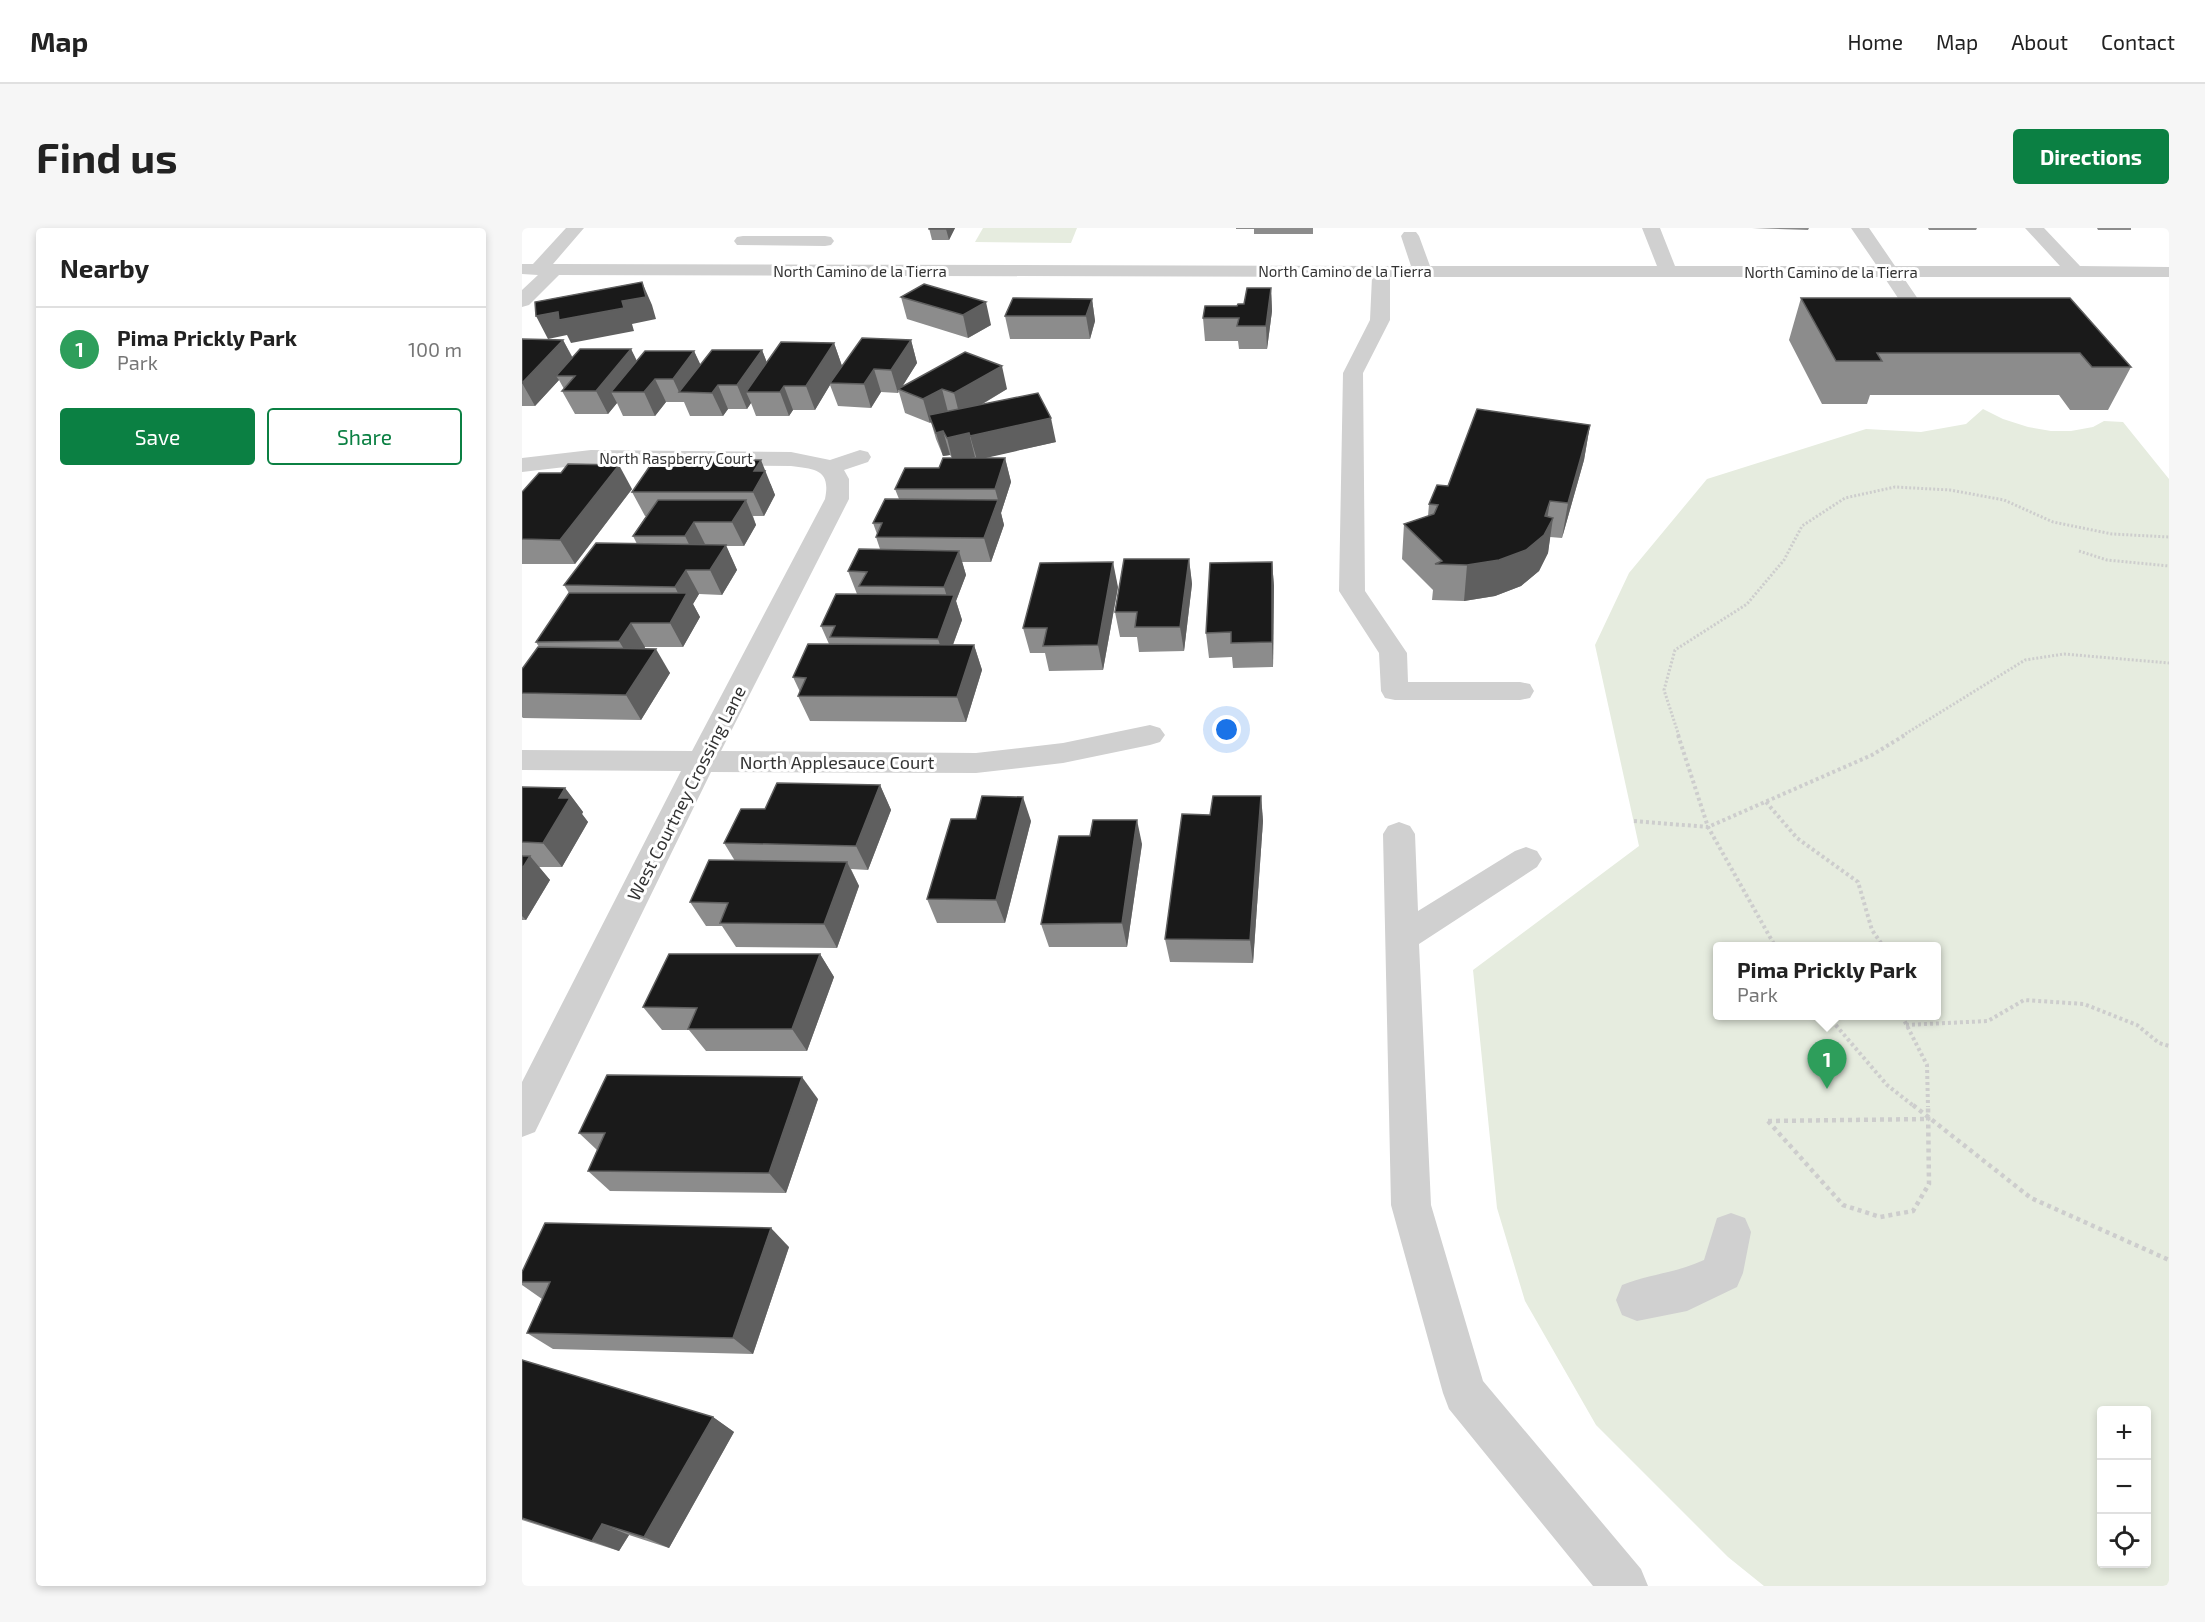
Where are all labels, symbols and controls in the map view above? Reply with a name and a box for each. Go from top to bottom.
text: Map [30,24,88,58]
text: Home [1847,29,1903,54]
text: Map [1936,29,1978,54]
text: About [2011,29,2068,54]
text: Contact [2101,29,2175,54]
button: Directions [2013,129,2169,184]
text: Find us [36,131,178,181]
text: Nearby [60,252,149,283]
street label: North Camino de la Tierra [773,262,947,280]
street label: North Camino de la Tierra [1258,262,1432,280]
street label: North Camino de la Tierra [1744,263,1918,281]
text: Pima Prickly Park [117,324,297,350]
text: 1 [75,337,84,361]
text: 100 m [408,337,462,361]
text: Park [117,350,158,374]
button: Save [60,408,255,465]
button: Share [267,408,462,465]
street label: North Raspberry Court [599,449,753,467]
street label: West Courtney Crossing Lane [622,682,750,904]
your location [1212,715,1241,744]
street label: North Applesauce Court [740,751,934,773]
popup [1713,942,1941,1020]
text: Pima Prickly Park [1737,956,1917,982]
text: Park [1737,982,1778,1006]
pin: 1 [1808,1040,1846,1089]
map controls [2097,1406,2151,1568]
button: + [2097,1406,2151,1460]
button: − [2097,1460,2151,1514]
button: locate [2097,1514,2151,1568]

